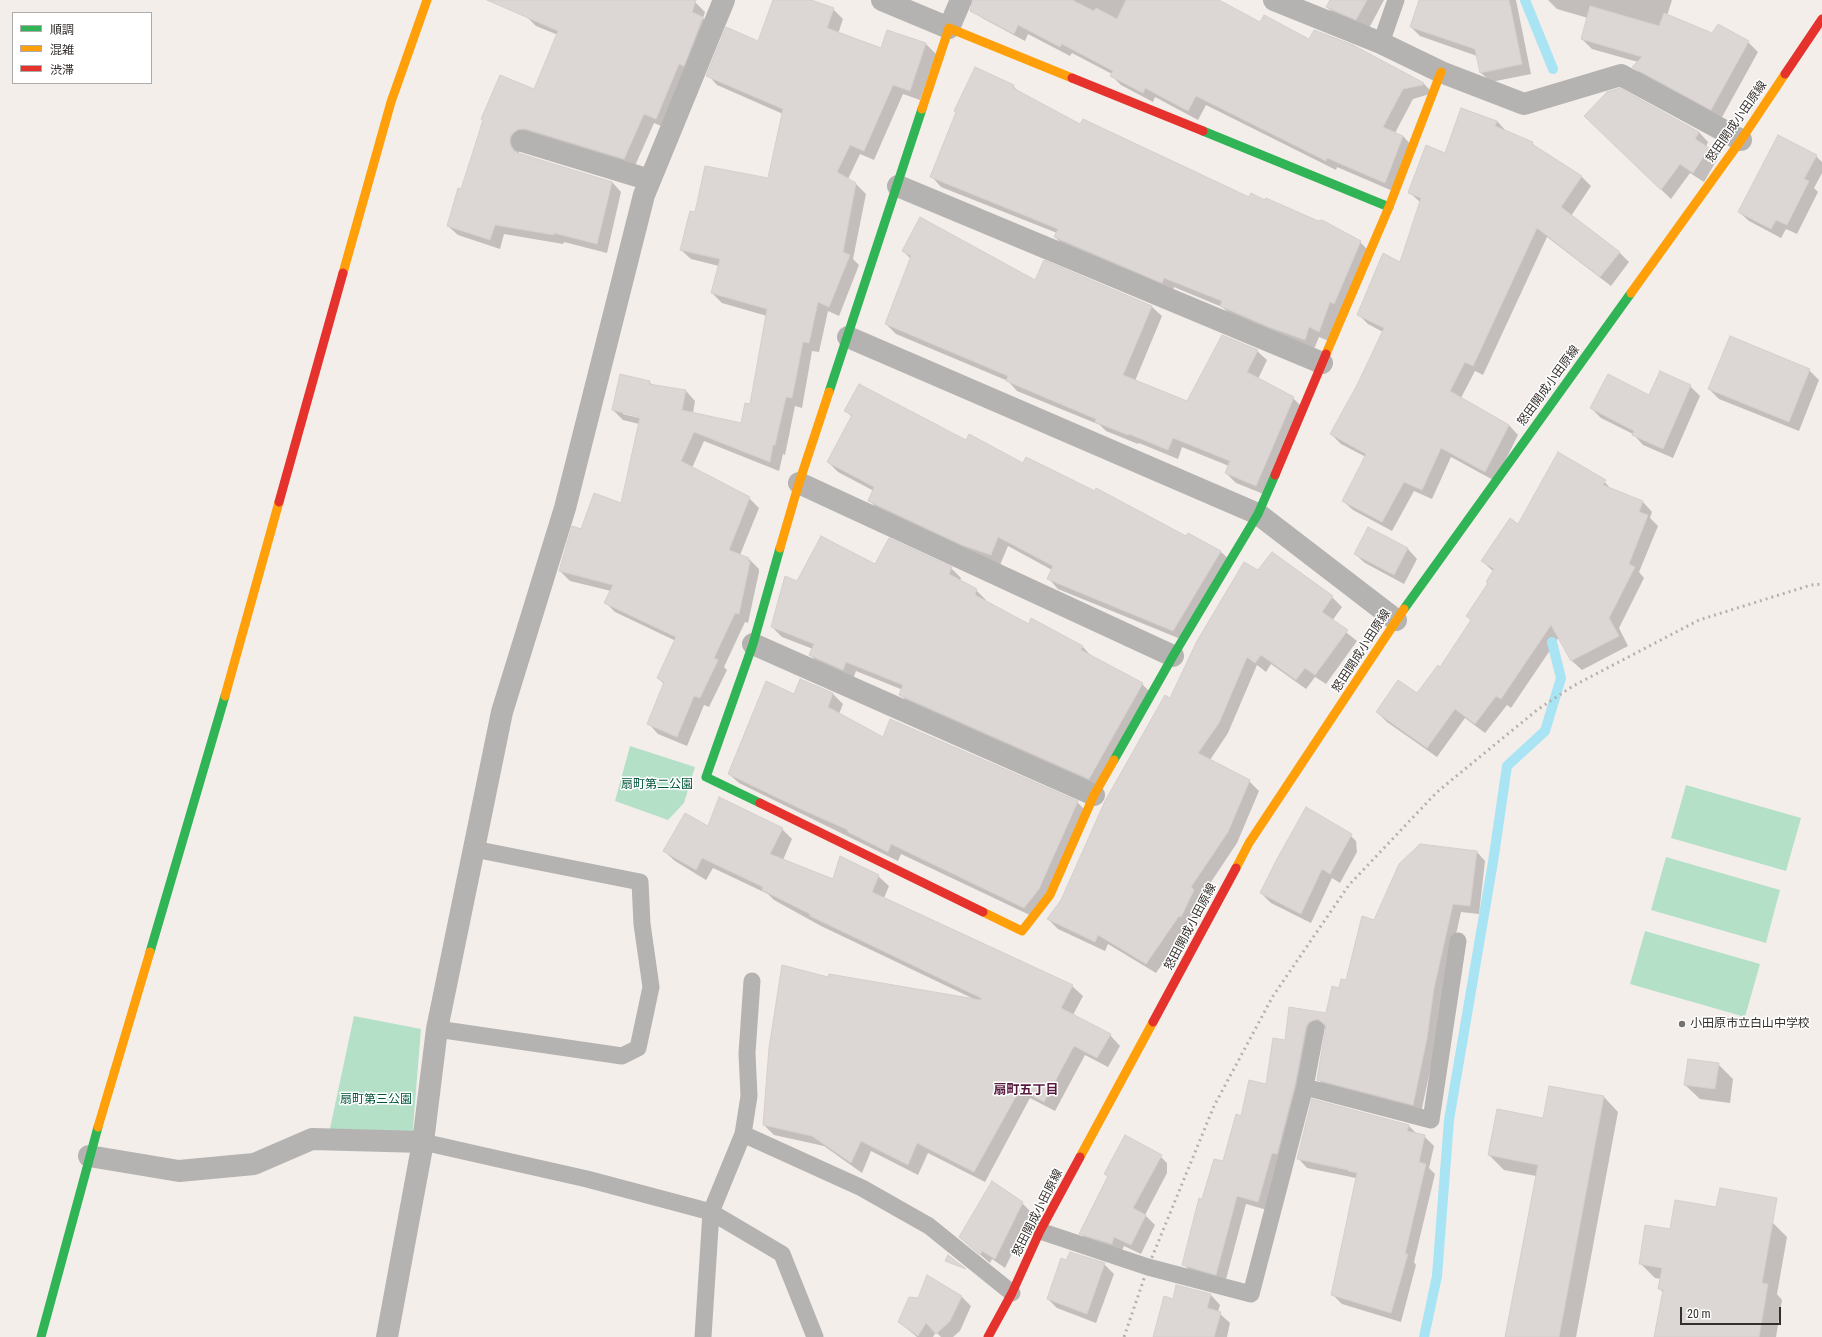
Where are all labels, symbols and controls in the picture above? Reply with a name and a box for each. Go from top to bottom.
legend [12,12,152,84]
text: 順調 [50,23,74,37]
text: 混雑 [50,43,74,57]
text: 渋滞 [50,63,74,77]
street label: 怒田開成小田原線 [1704,79,1770,165]
street label: 怒田開成小田原線 [1515,343,1583,429]
street label: 怒田開成小田原線 [1330,607,1394,695]
park label: 扇町第二公園 [621,778,693,792]
street label: 怒田開成小田原線 [1162,881,1220,973]
place label: 小田原市立白山中学校 [1690,1017,1810,1031]
marker: 小田原市立白山中学校 [1677,1019,1687,1029]
district label: 扇町五丁目 [994,1083,1058,1099]
park label: 扇町第三公園 [340,1093,412,1107]
street label: 怒田開成小田原線 [1010,1167,1066,1259]
scale bar [1682,1299,1783,1325]
text: 20 m [1687,1307,1711,1321]

